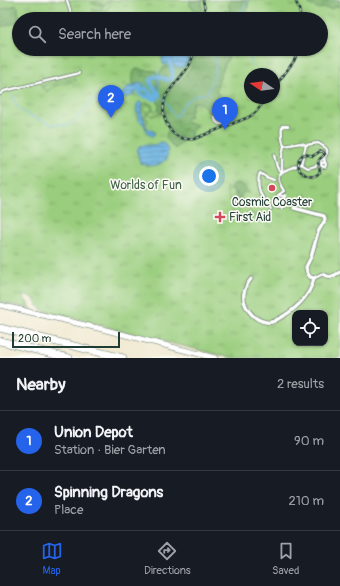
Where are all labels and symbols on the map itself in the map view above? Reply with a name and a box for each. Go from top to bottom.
north arrow [244,68,280,104]
pin: 2 [98,85,124,118]
pin: 1 [212,97,238,130]
your location [199,166,219,186]
park label: Worlds of Fun [110,178,182,193]
marker: Cosmic Coaster [267,183,277,193]
place label: Cosmic Coaster [232,195,313,210]
place label: First Aid [229,210,271,225]
marker: First Aid [214,211,226,223]
scale bar [12,330,120,349]

